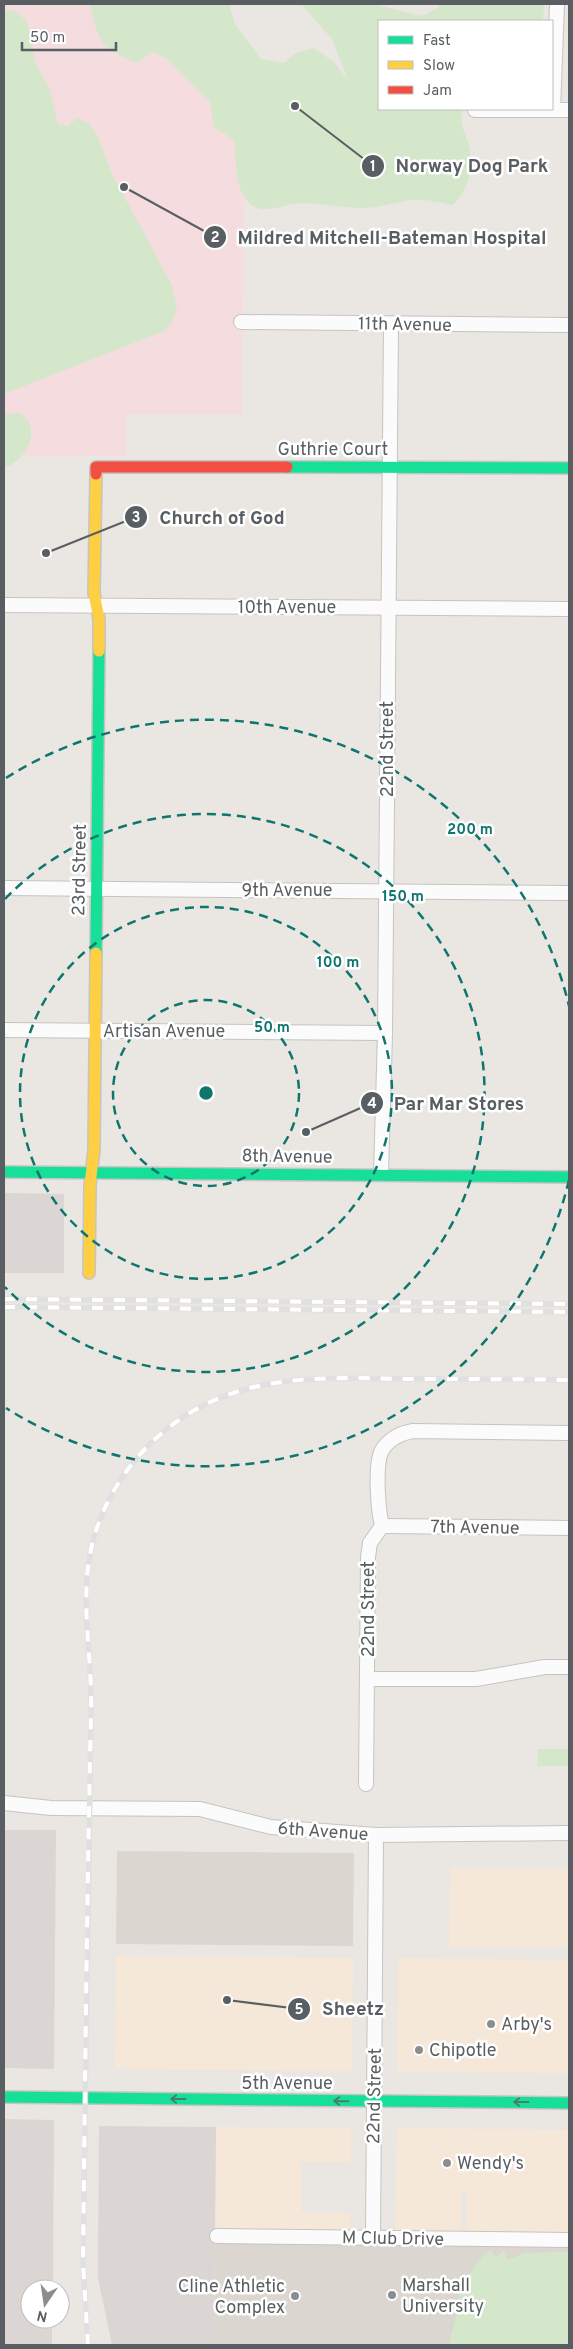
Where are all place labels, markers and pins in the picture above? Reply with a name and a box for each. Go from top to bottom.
callout: Norway Dog Park [360,149,558,183]
callout: Mildred Mitchell-Bateman Hospital [202,220,556,254]
callout: Church of God [124,500,294,534]
centre of rings [197,1084,215,1102]
callout: Par Mar Stores [359,1086,535,1120]
callout: Sheetz [287,1992,394,2026]
place label: Arby's [501,2014,552,2037]
marker: Arby's [485,2018,497,2030]
place label: Chipotle [429,2040,497,2063]
marker: Chipotle [413,2044,425,2056]
place label: Wendy's [457,2153,524,2176]
marker: Wendy's [441,2157,453,2169]
place label: Marshall University [402,2275,484,2319]
place label: Cline Athletic Complex [178,2276,285,2320]
marker: Marshall University [386,2289,398,2301]
marker: Cline Athletic Complex [289,2290,301,2302]

